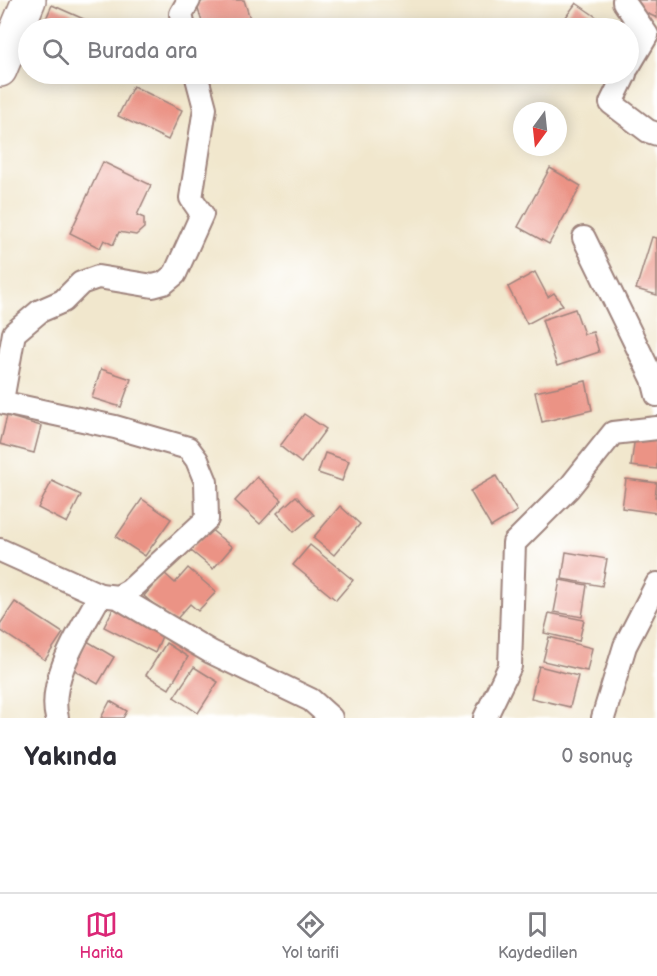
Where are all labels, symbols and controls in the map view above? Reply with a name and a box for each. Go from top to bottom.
search box [18,18,639,84]
icon: search [39,35,72,68]
text: Burada ara [87,38,198,65]
north arrow [513,102,567,156]
text: Yakında [24,742,117,773]
text: 0 sonuç [562,745,633,769]
tab: Harita [79,908,123,963]
tab: Yol tarifi [282,908,339,963]
tab: Kaydedilen [498,908,578,963]

